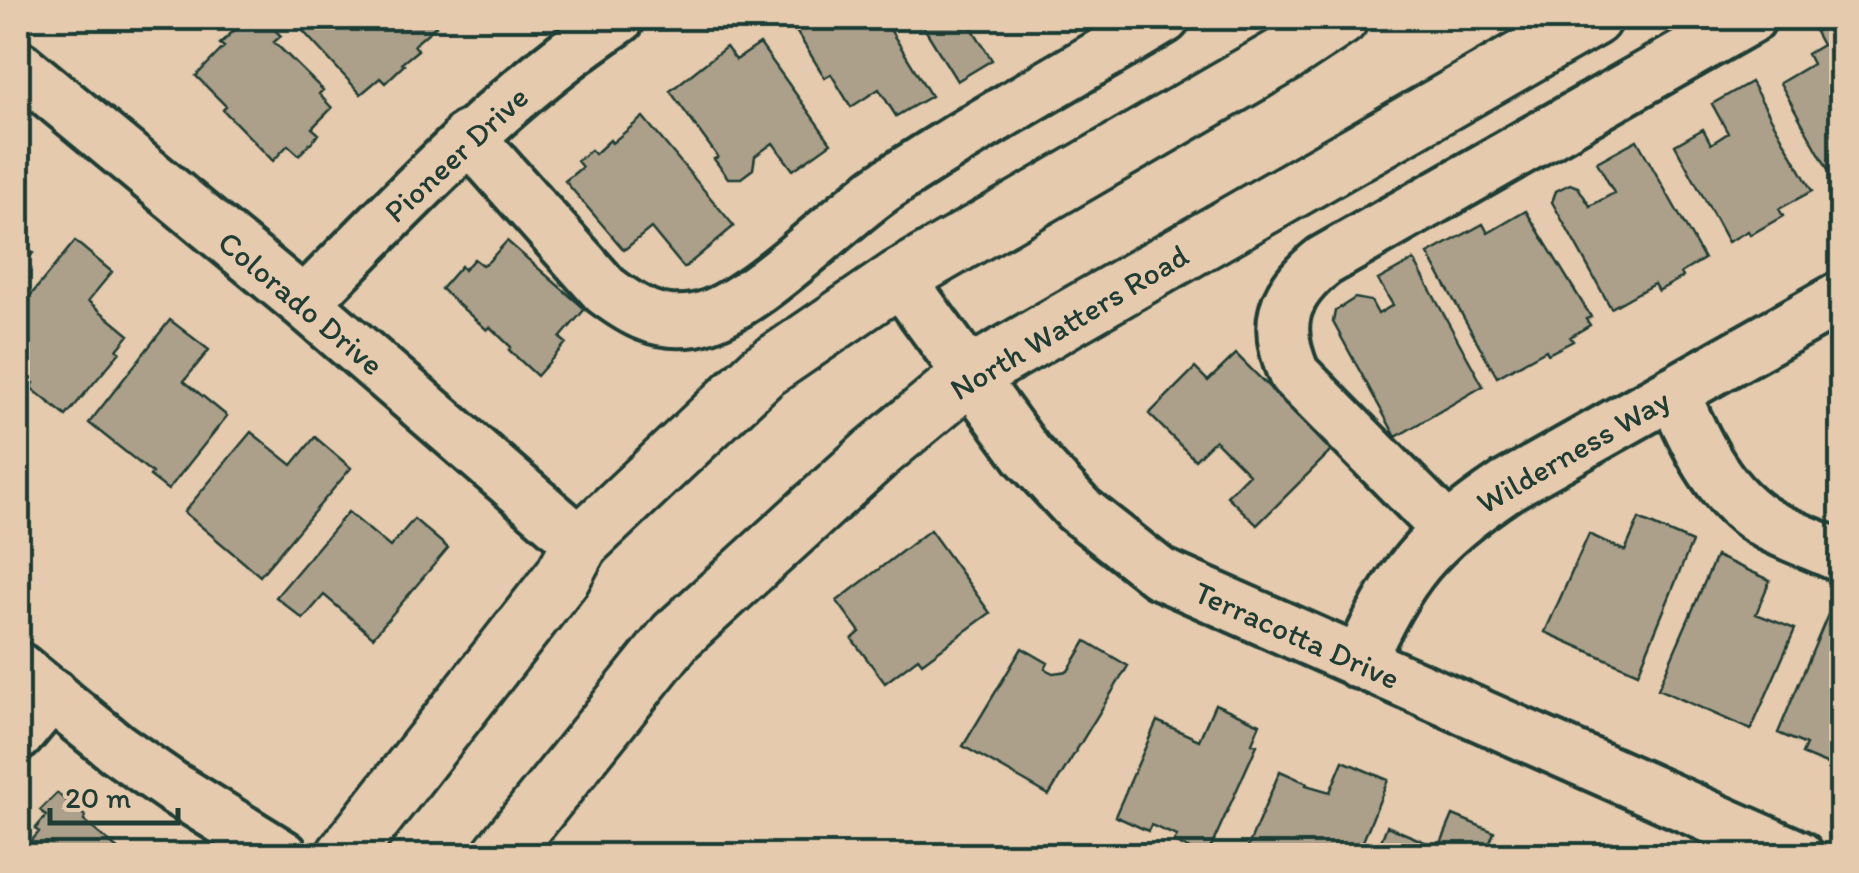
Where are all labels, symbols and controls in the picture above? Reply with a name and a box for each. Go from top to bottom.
street label: Pioneer Drive [376,78,536,230]
street label: Colorado Drive [211,223,391,383]
street label: North Watters Road [943,236,1195,408]
street label: Wilderness Way [1470,380,1676,522]
street label: Terracotta Drive [1188,573,1406,697]
scale bar [50,763,178,825]
text: 20 m [65,779,131,816]

